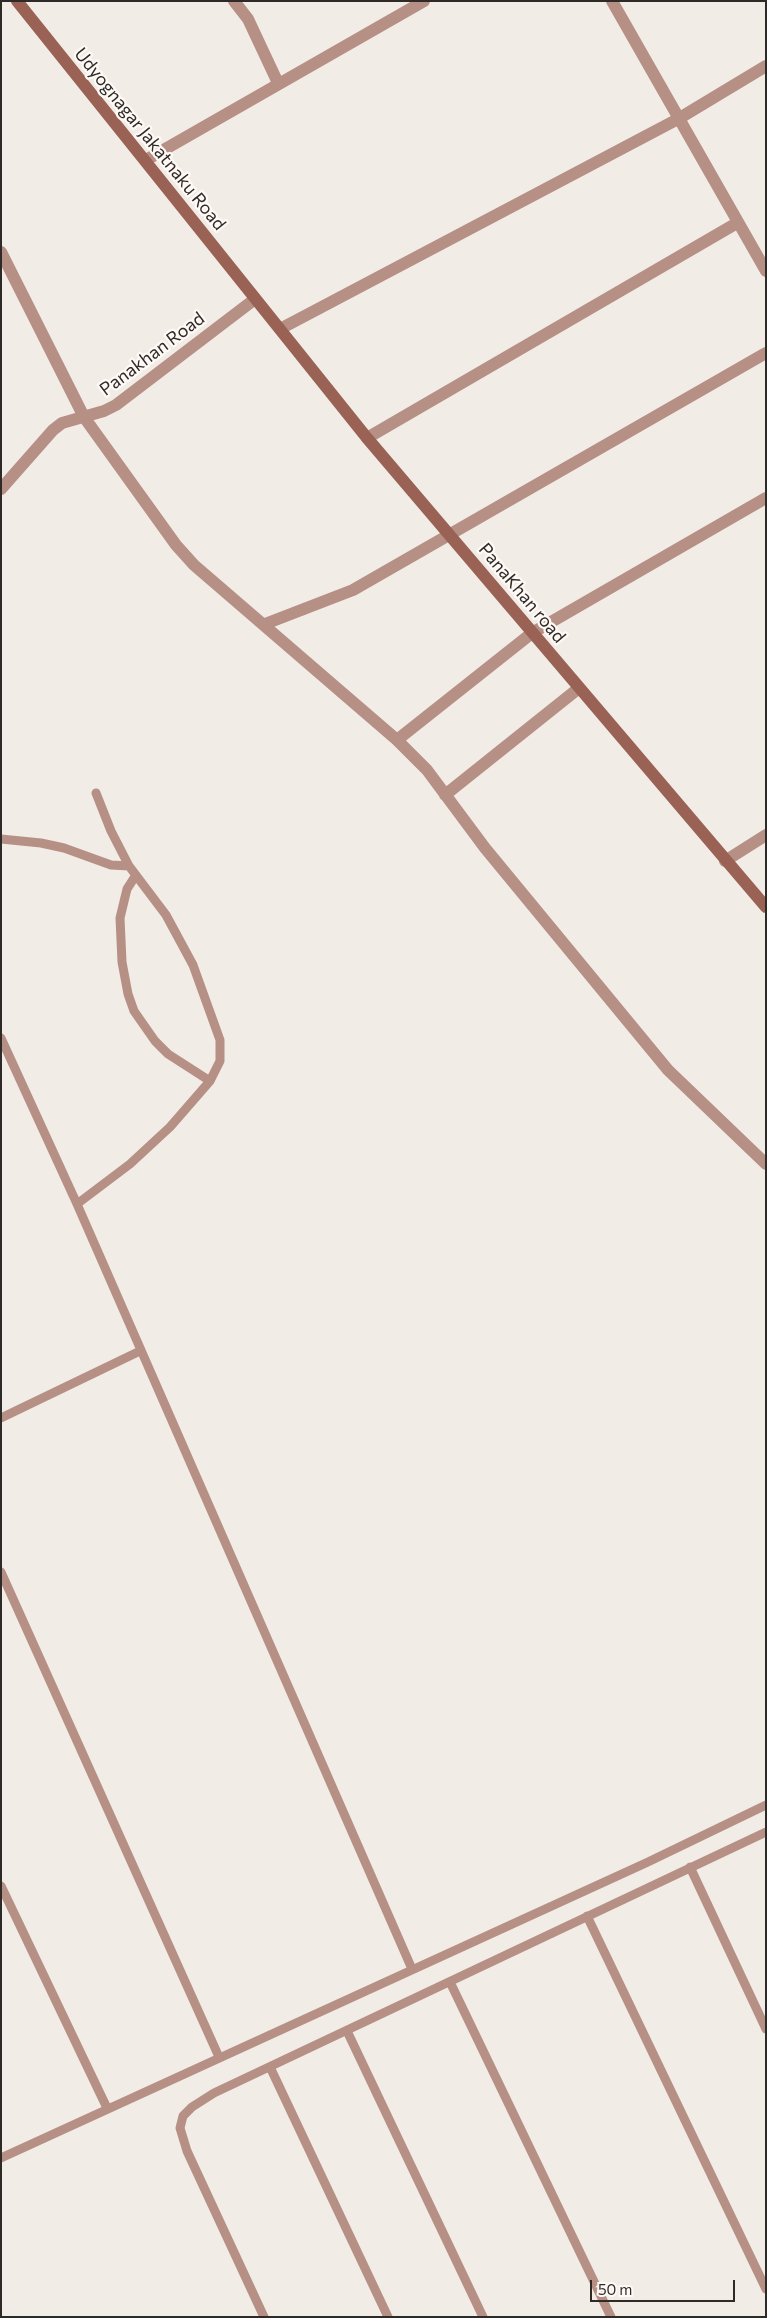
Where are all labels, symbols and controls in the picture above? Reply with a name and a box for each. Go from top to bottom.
street label: Udyognagar Jakatnaku Road [70,43,230,235]
street label: Panakhan Road [95,308,209,400]
street label: PanaKhan road [474,539,570,647]
scale bar [592,2270,737,2302]
text: 50 m [598,2280,632,2298]

